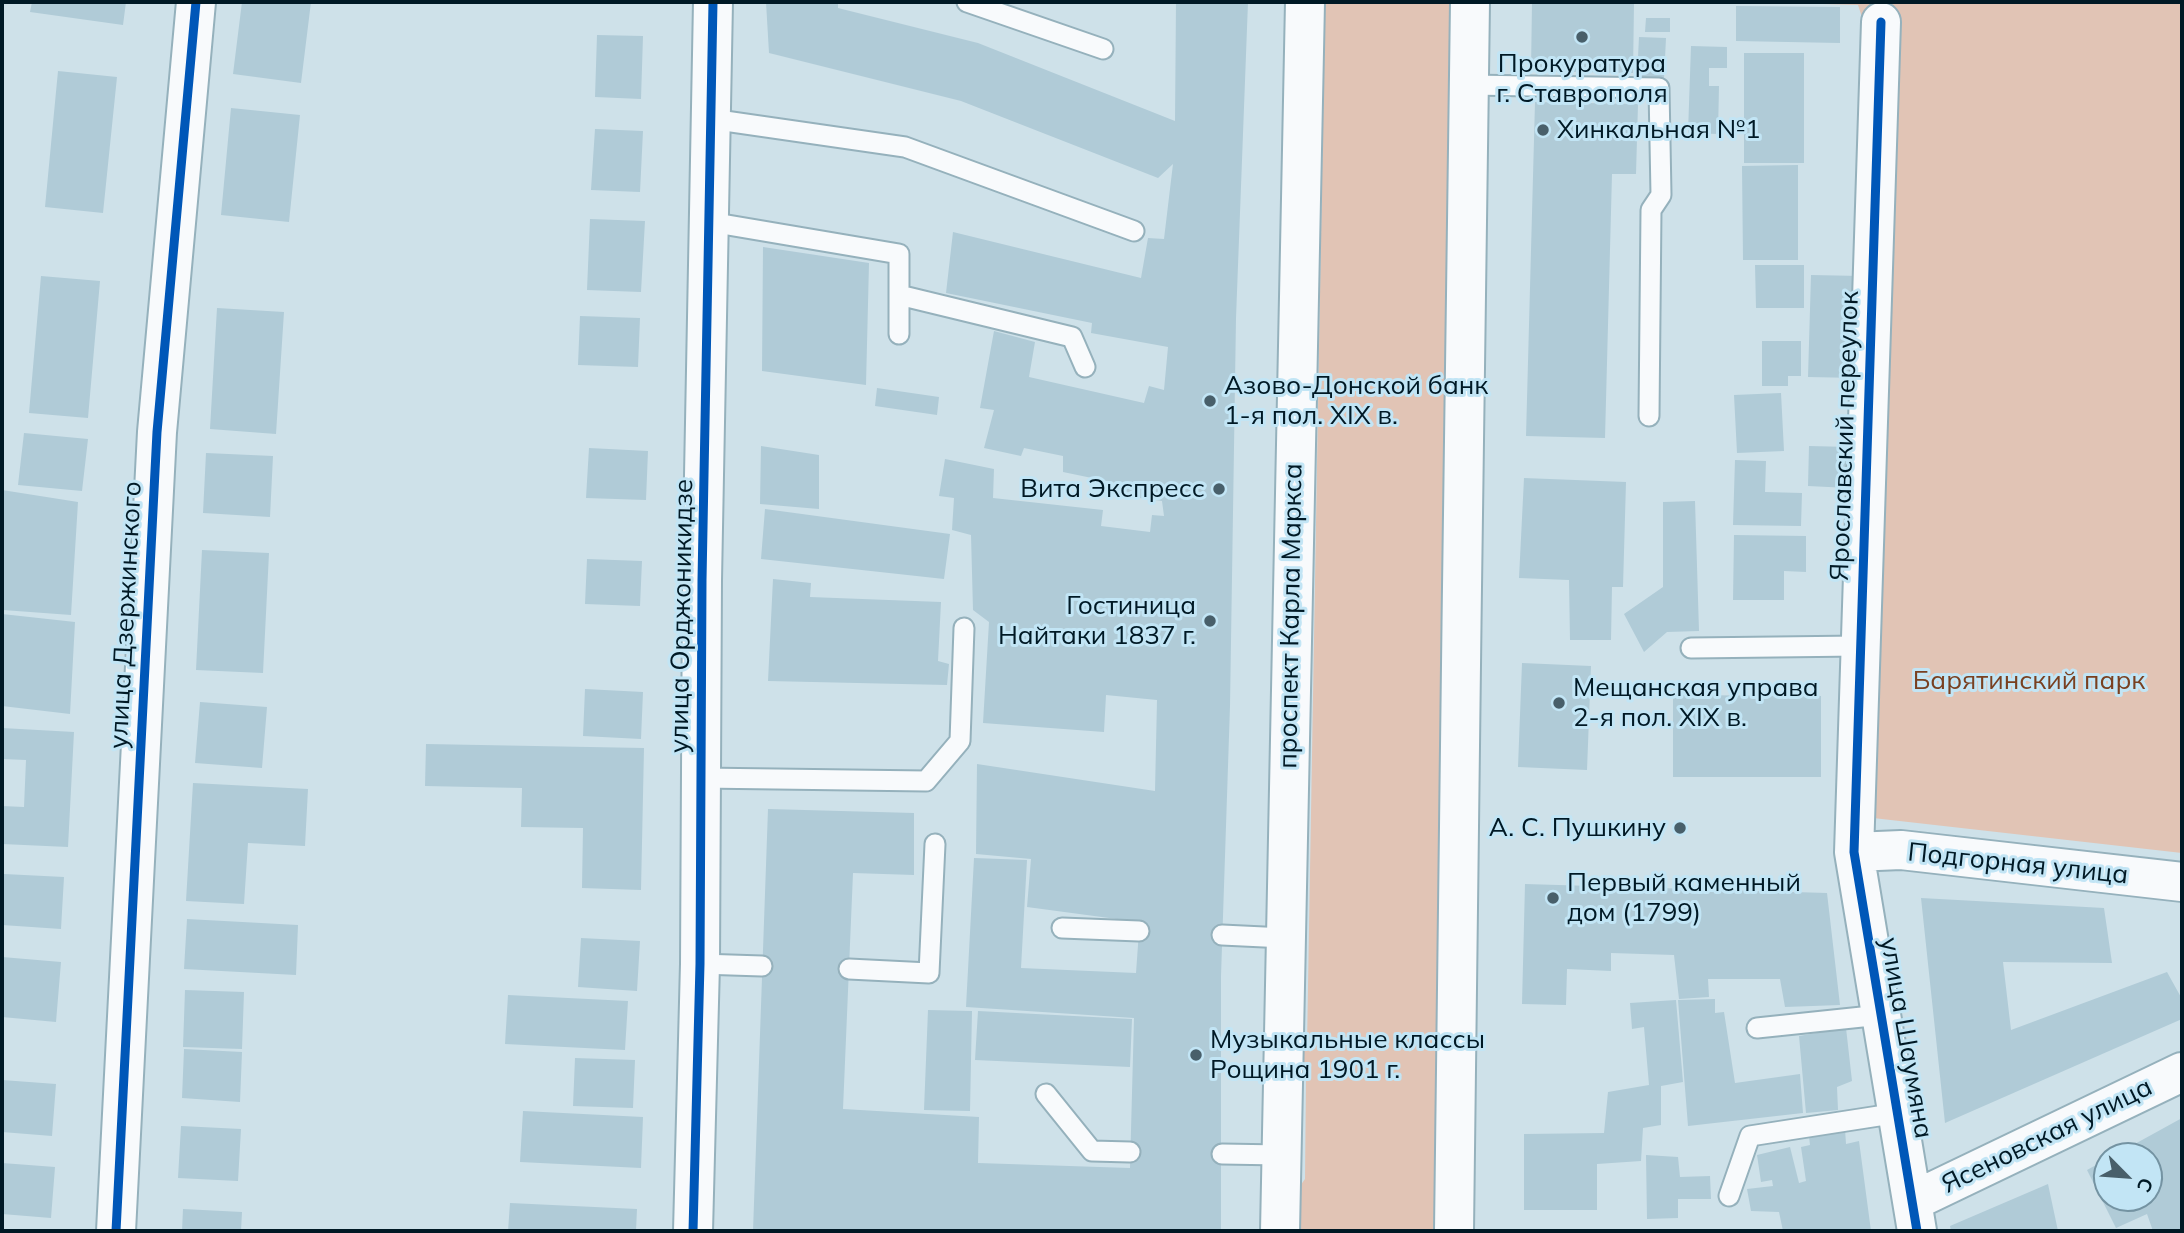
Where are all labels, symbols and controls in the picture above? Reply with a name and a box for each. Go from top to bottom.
marker: Прокуратура г. Ставрополя [1574,29,1590,45]
place label: Прокуратура г. Ставрополя [1496,48,1668,110]
place label: Хинкальная №1 [1557,114,1761,146]
marker: Хинкальная №1 [1535,122,1551,138]
street label: Ярославский переулок [1824,291,1866,581]
place label: Азово-Донской банк 1-я пол. XIX в. [1224,370,1488,432]
marker: Азово-Донской банк 1-я пол. XIX в. [1202,393,1218,409]
street label: проспект Карла Маркса [1273,463,1309,769]
place label: Вита Экспресс [1020,473,1205,505]
street label: улица Орджоникидзе [664,479,700,753]
street label: улица Дзержинского [103,480,149,750]
marker: Вита Экспресс [1211,481,1227,497]
place label: Гостиница Найтаки 1837 г. [998,590,1196,652]
marker: Гостиница Найтаки 1837 г. [1202,613,1218,629]
park label: Барятинский парк [1913,665,2145,697]
place label: Мещанская управа 2-я пол. XIX в. [1573,672,1819,734]
marker: Мещанская управа 2-я пол. XIX в. [1551,695,1567,711]
place label: А. С. Пушкину [1489,812,1666,844]
marker: А. С. Пушкину [1672,820,1688,836]
street label: Подгорная улица [1906,837,2130,891]
place label: Первый каменный дом (1799) [1567,867,1801,928]
marker: Первый каменный дом (1799) [1545,890,1561,906]
street label: улица Шаумяна [1873,935,1939,1141]
place label: Музыкальные классы Рощина 1901 г. [1210,1024,1485,1086]
marker: Музыкальные классы Рощина 1901 г. [1188,1047,1204,1063]
street label: Ясеновская улица [1937,1071,2157,1201]
north arrow [2093,1142,2163,1212]
text: С [2132,1174,2159,1196]

